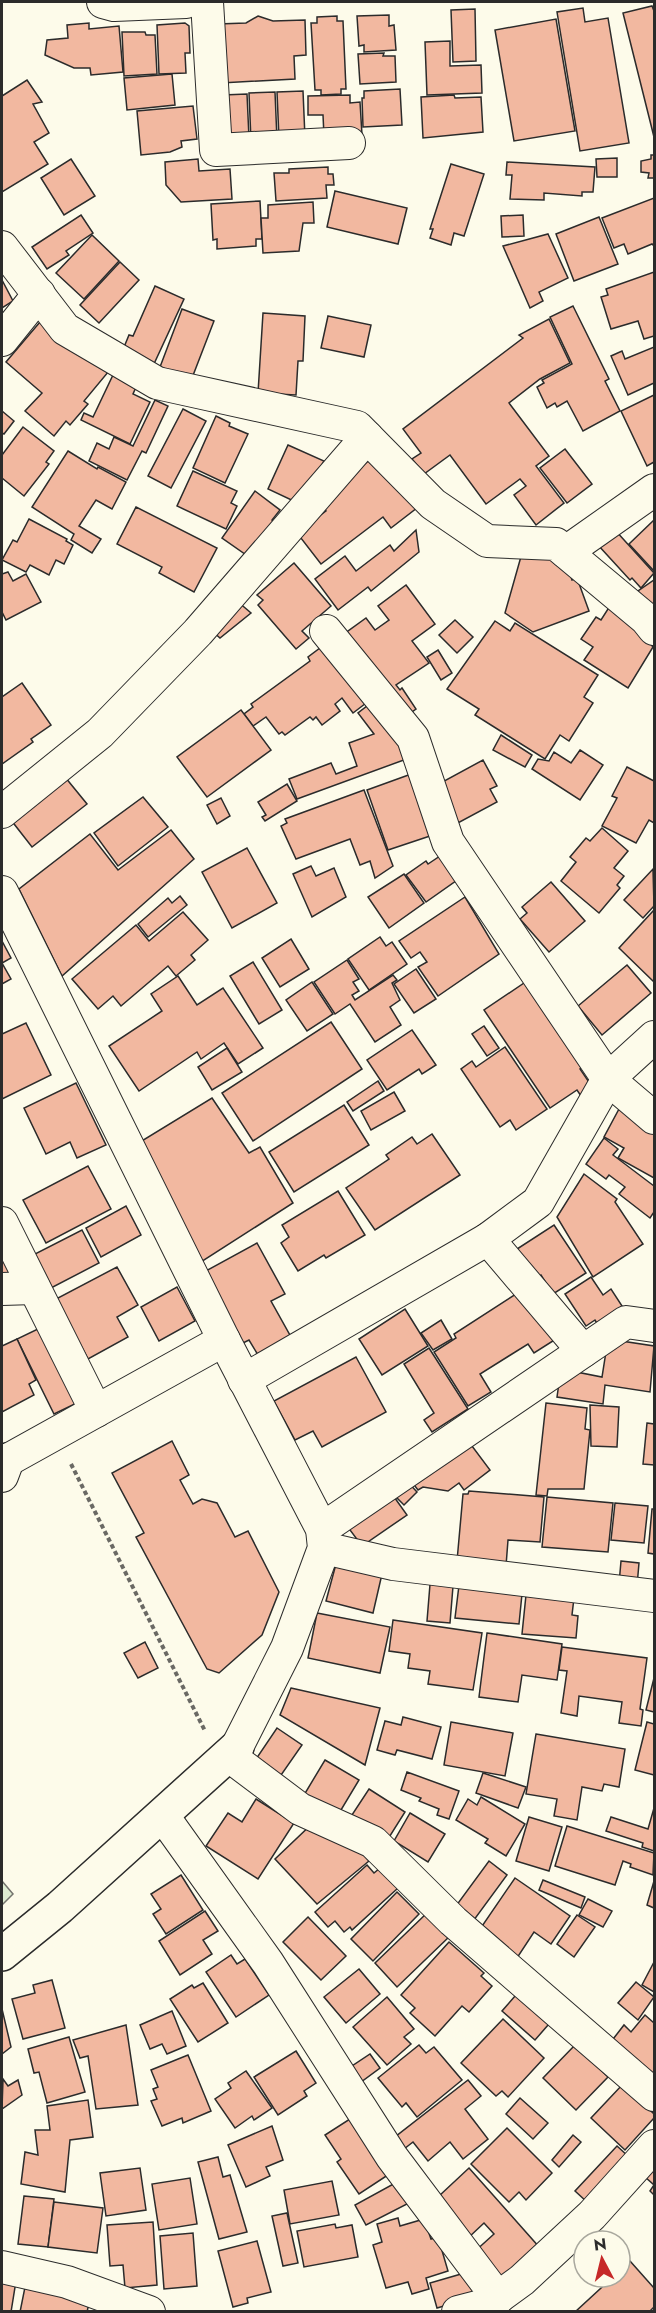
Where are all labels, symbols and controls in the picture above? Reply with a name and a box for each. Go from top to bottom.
north arrow [572,2229,632,2289]
text: N [593,2232,608,2257]

